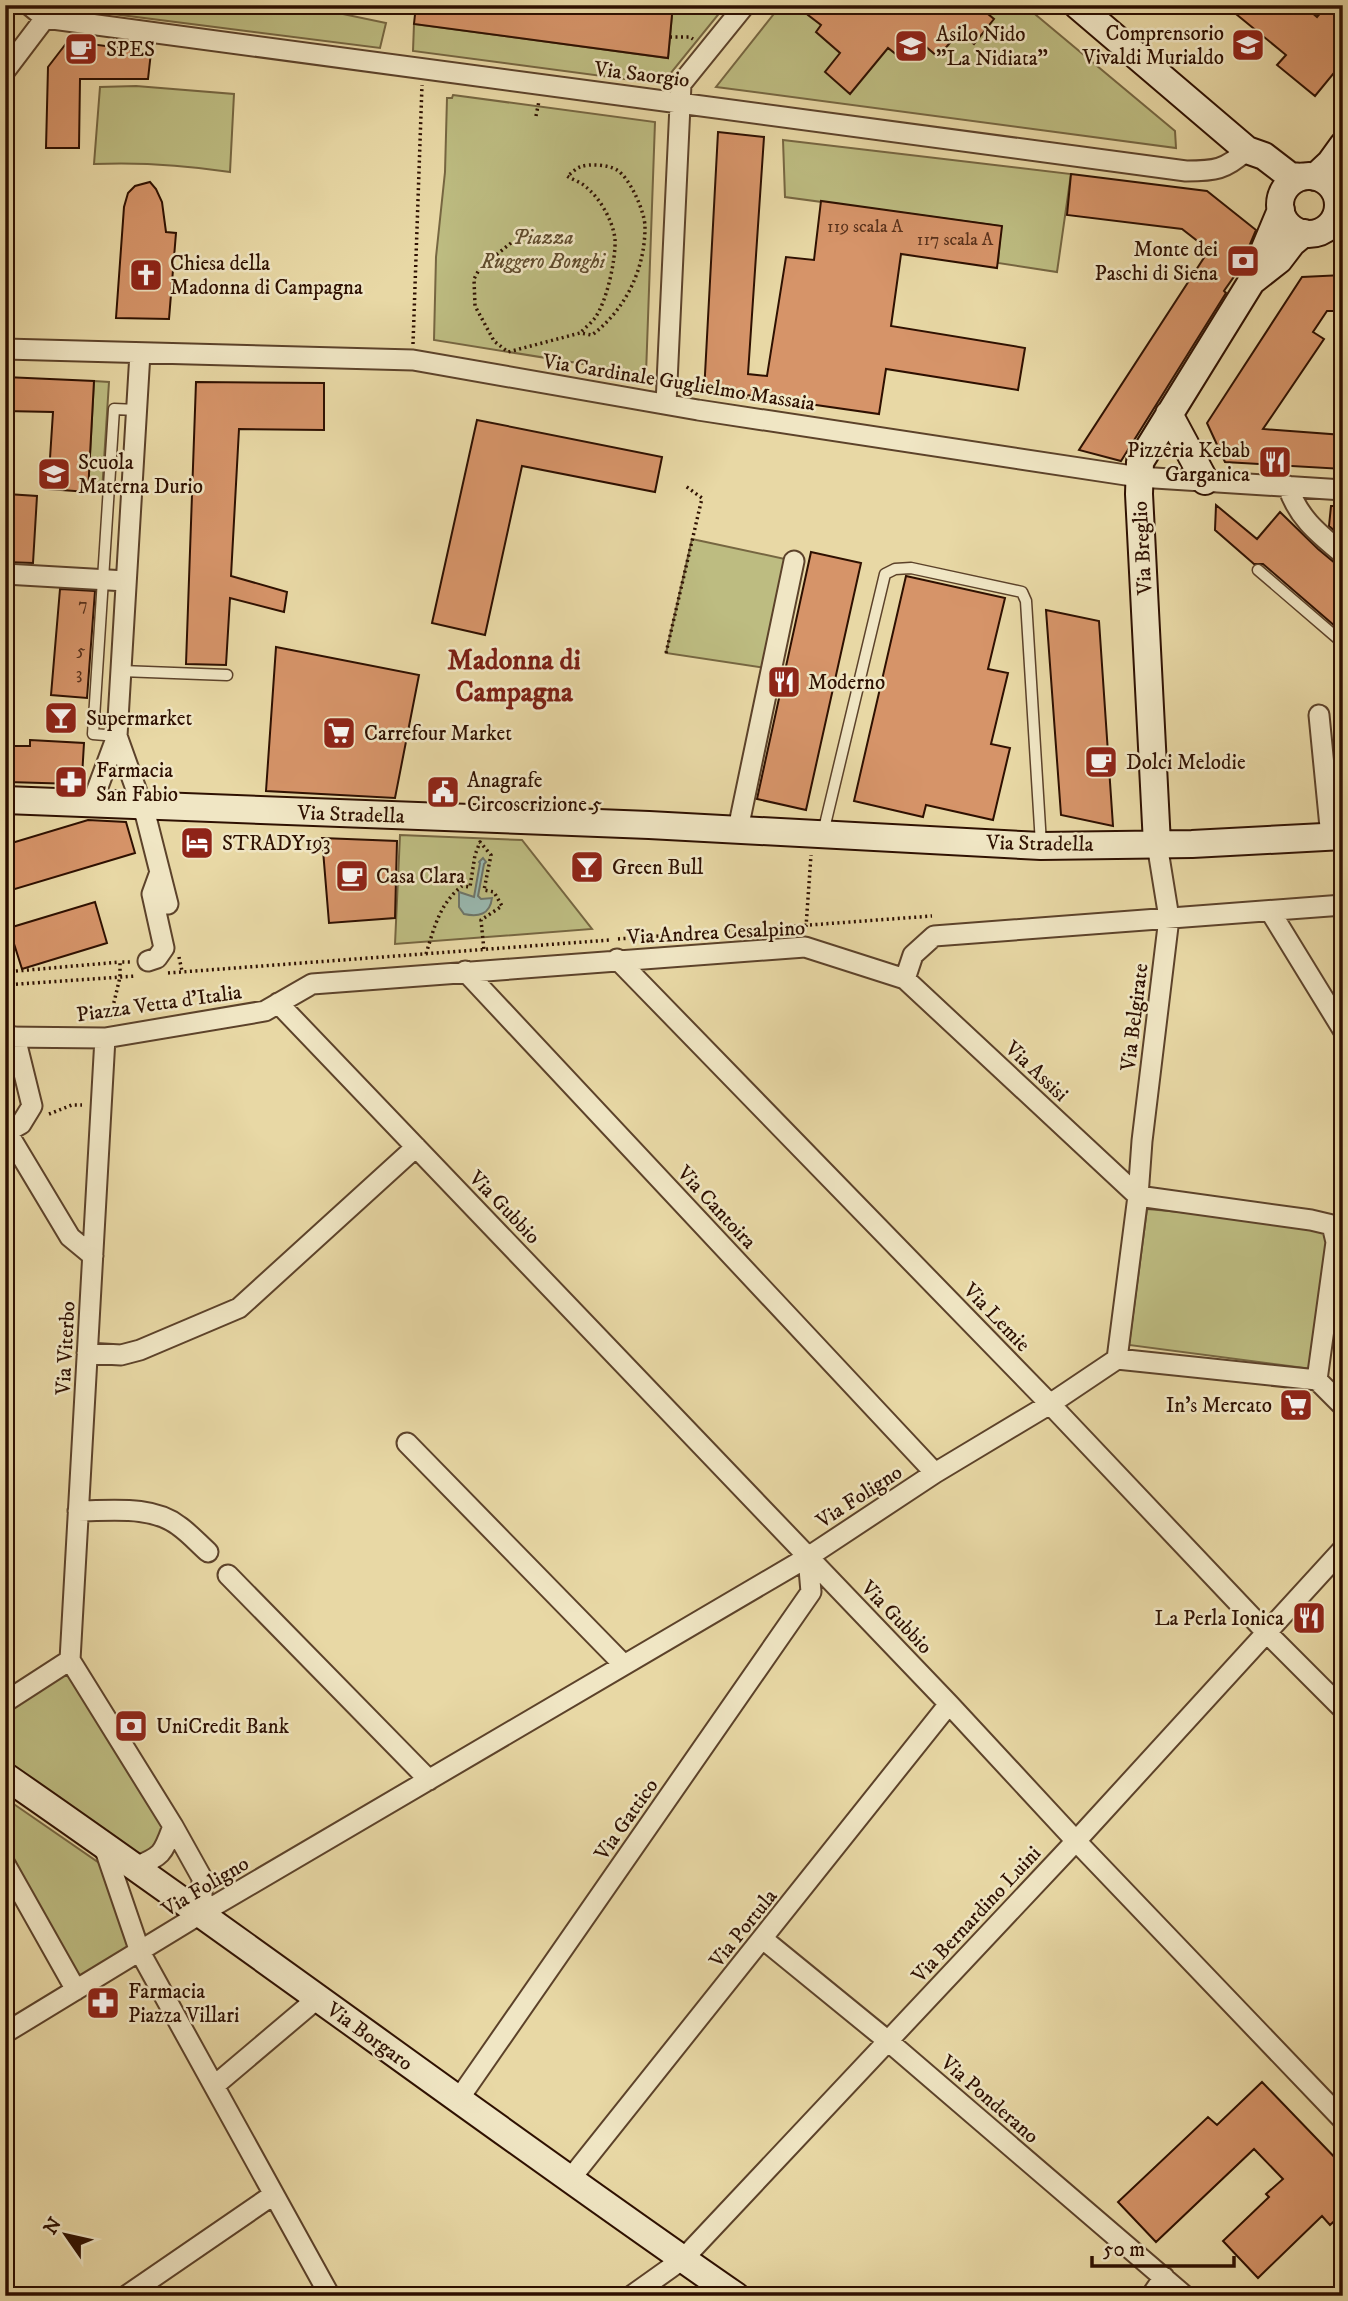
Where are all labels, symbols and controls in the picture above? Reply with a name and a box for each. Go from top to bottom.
place label: Comprensorio Vivaldi Murialdo [1081,21,1224,71]
place label: Asilo Nido "La Nidiata" [936,22,1048,72]
school or university icon: Comprensorio Vivaldi Murialdo [1229,26,1267,64]
school or university icon: Asilo Nido "La Nidiata" [892,27,930,65]
cafe icon: SPES [62,30,100,68]
place label: SPES [106,37,155,63]
street label: Via Saorgio [592,56,691,94]
house number: 119 scala A [827,216,903,238]
park label: Piazza Ruggero Bonghi [480,225,607,275]
house number: 117 scala A [917,229,994,251]
place label: Monte dei Paschi di Siena [1094,237,1218,287]
bank icon: Monte dei Paschi di Siena [1224,242,1262,280]
place label: Chiesa della Madonna di Campagna [170,251,363,301]
church icon: Chiesa della Madonna di Campagna [127,256,165,294]
street label: Via Cardinale Guglielmo Massaia [540,348,817,417]
place label: Pizzeria Kebab Garganica [1127,438,1250,488]
restaurant icon: Pizzeria Kebab Garganica [1256,443,1294,481]
place label: Scuola Materna Durio [78,450,203,500]
school or university icon: Scuola Materna Durio [35,455,73,493]
street label: Via Breglio [1128,500,1158,596]
house number: 7 [78,594,88,616]
house number: 5 [77,640,86,662]
district label: Madonna di Campagna [447,643,581,710]
house number: 3 [76,663,82,685]
restaurant icon: Moderno [765,663,803,701]
place label: Moderno [808,670,885,696]
bar icon: Supermarket [42,699,80,737]
place label: Supermarket [86,706,193,732]
supermarket icon: Carrefour Market [320,714,358,752]
place label: Carrefour Market [364,721,512,747]
cafe icon: Dolci Melodie [1082,743,1120,781]
place label: Dolci Melodie [1126,750,1246,776]
place label: Farmacia San Fabio [96,758,178,808]
pharmacy icon: Farmacia San Fabio [52,763,90,801]
place label: Anagrafe Circoscrizione 5 [467,768,602,818]
public building icon: Anagrafe Circoscrizione 5 [424,773,462,811]
street label: Via Stradella [296,800,405,830]
hotel icon: STRADY193 [178,824,216,862]
street label: Via Stradella [985,830,1094,858]
place label: STRADY193 [222,831,331,857]
bar icon: Green Bull [568,848,606,886]
place label: Green Bull [612,855,704,881]
cafe icon: Casa Clara [333,857,371,895]
place label: Casa Clara [376,864,465,890]
street label: Via Andrea Cesalpino [625,915,806,951]
street label: Via Belgirate [1115,962,1155,1073]
street label: Piazza Vetta d'Italia [75,980,243,1028]
street label: Via Assisi [998,1035,1073,1108]
street label: Via Cantoira [670,1160,762,1255]
street label: Via Gubbio [462,1165,546,1250]
street label: Via Lemie [956,1277,1036,1358]
street label: Via Viterbo [51,1301,81,1397]
supermarket icon: In's Mercato [1277,1386,1315,1424]
place label: In's Mercato [1166,1393,1272,1419]
street label: Via Foligno [811,1459,907,1535]
street label: Via Gubbio [854,1575,938,1660]
restaurant icon: La Perla Ionica [1290,1599,1328,1637]
place label: La Perla Ionica [1154,1606,1284,1632]
bank icon: UniCredit Bank [112,1707,150,1745]
place label: UniCredit Bank [156,1714,290,1740]
street label: Via Gattico [589,1774,664,1866]
street label: Via Bernardino Luini [906,1841,1047,1989]
street label: Via Foligno [156,1851,254,1924]
street label: Via Portula [704,1884,783,1974]
place label: Farmacia Piazza Villari [128,1979,239,2029]
pharmacy icon: Farmacia Piazza Villari [84,1984,122,2022]
street label: Via Borgaro [320,1996,418,2077]
street label: Via Ponderano [934,2049,1044,2150]
north arrow [32,2200,102,2270]
text: N [39,2213,67,2239]
scale bar [1092,2224,1234,2268]
text: 50 m [1103,2237,1145,2263]

